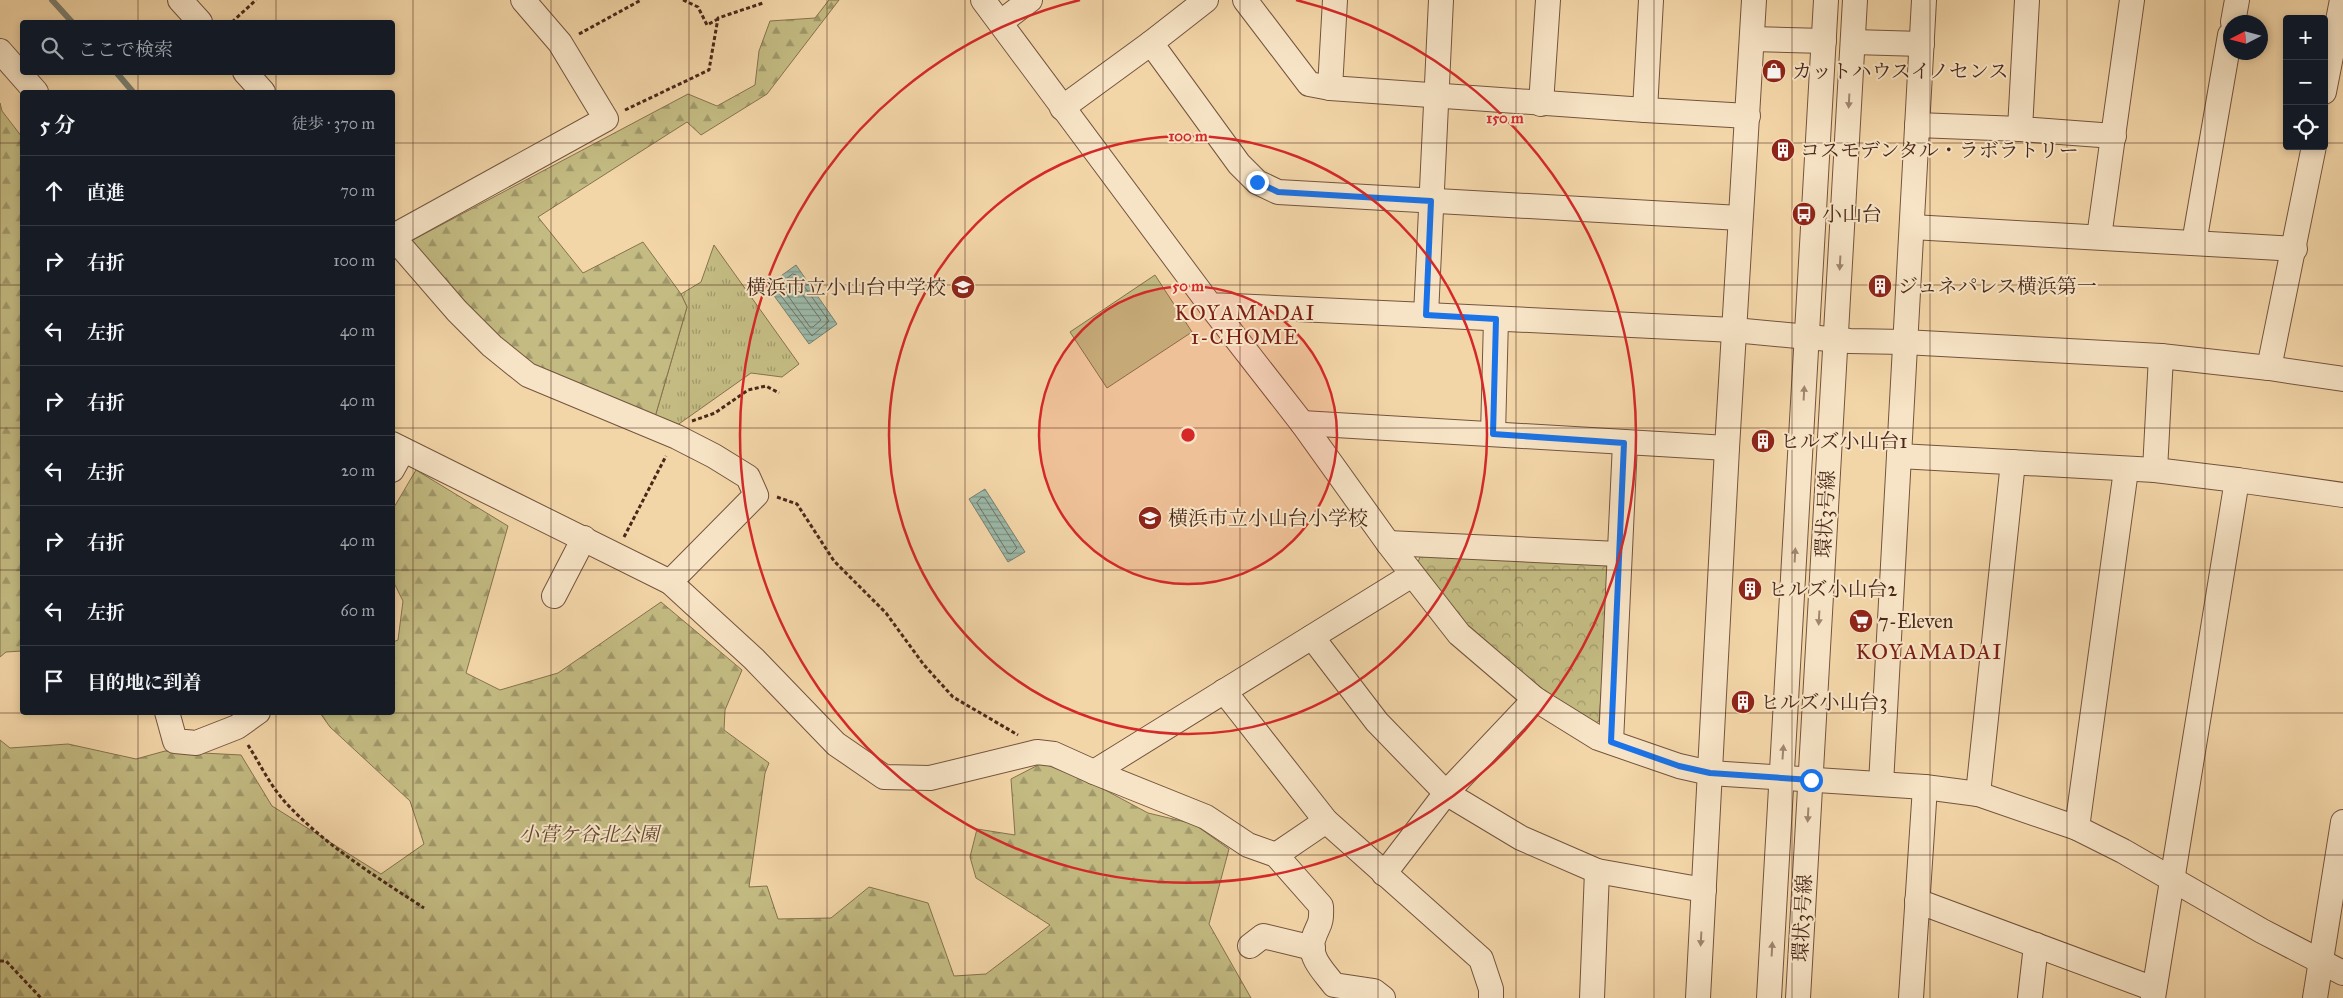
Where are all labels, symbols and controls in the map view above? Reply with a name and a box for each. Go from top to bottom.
north arrow [2223,15,2268,60]
map controls [2283,15,2328,150]
button: + [2283,15,2328,60]
search box [20,20,395,75]
icon: search [38,34,66,62]
text: ここで検索 [78,38,173,61]
shop icon: カットハウスイノセンス [1761,58,1787,84]
place label: カットハウスイノセンス [1792,59,2008,83]
button: − [2283,60,2328,105]
one-way arrow [1845,93,1853,109]
button: locate [2283,105,2328,150]
text: 150 m [1486,109,1524,127]
text: 5 分 [40,112,75,138]
text: 徒歩 · 370 m [291,114,375,133]
text: 100 m [1168,127,1208,145]
building icon: コスモデンタル・ラボラトリー [1770,137,1796,163]
place label: コスモデンタル・ラボラトリー [1800,138,2079,162]
route end [1246,171,1269,194]
icon: ahead [40,177,68,205]
text: 直進 [87,181,125,204]
text: 70 m [340,181,375,200]
bus stop icon: 小山台 [1791,201,1817,227]
place label: 小山台 [1822,202,1882,226]
icon: right [40,247,68,275]
text: 右折 [87,251,125,274]
text: 100 m [333,251,375,270]
one-way arrow [1835,256,1843,272]
building icon: ジュネパレス横浜第一 [1867,273,1893,299]
school or university icon: 横浜市立小山台中学校 [950,274,976,300]
place label: ジュネパレス横浜第一 [1898,274,2097,298]
place label: 横浜市立小山台中学校 [746,275,946,299]
text: 50 m [1172,277,1204,295]
district label: KOYAMADAI 1-CHOME [1175,300,1315,350]
icon: left [40,317,68,345]
text: 左折 [87,321,125,344]
text: 40 m [340,321,375,340]
one-way arrow [1801,385,1809,401]
icon: right [40,387,68,415]
text: 右折 [87,391,125,414]
text: 40 m [340,391,375,410]
centre of rings [1179,426,1197,444]
building icon: ヒルズ小山台1 [1750,428,1776,454]
place label: ヒルズ小山台1 [1780,429,1907,453]
icon: left [40,457,68,485]
text: 左折 [87,461,125,484]
text: 20 m [341,461,375,480]
street label: 環状3号線 [1811,469,1839,559]
school or university icon: 横浜市立小山台小学校 [1137,505,1163,531]
place label: 横浜市立小山台小学校 [1168,506,1368,530]
icon: right [40,527,68,555]
text: 右折 [87,531,125,554]
text: 40 m [340,531,375,550]
one-way arrow [1791,547,1799,563]
building icon: ヒルズ小山台2 [1737,576,1763,602]
place label: ヒルズ小山台2 [1768,577,1897,601]
icon: left [40,597,68,625]
text: 左折 [87,601,125,624]
text: 60 m [341,601,375,620]
supermarket icon: 7-Eleven [1848,608,1874,634]
place label: 7-Eleven [1878,609,1953,633]
one-way arrow [1815,610,1823,626]
district label: KOYAMADAI [1855,638,2003,665]
icon: arrive [40,667,68,695]
text: 目的地に到着 [87,671,201,694]
building icon: ヒルズ小山台3 [1730,689,1756,715]
place label: ヒルズ小山台3 [1760,690,1887,714]
one-way arrow [1779,744,1787,760]
route start [1800,769,1823,792]
one-way arrow [1804,807,1812,823]
park label: 小菅ケ谷北公園 [519,822,662,846]
street label: 環状3号線 [1788,873,1816,963]
one-way arrow [1697,931,1705,947]
one-way arrow [1768,941,1776,957]

